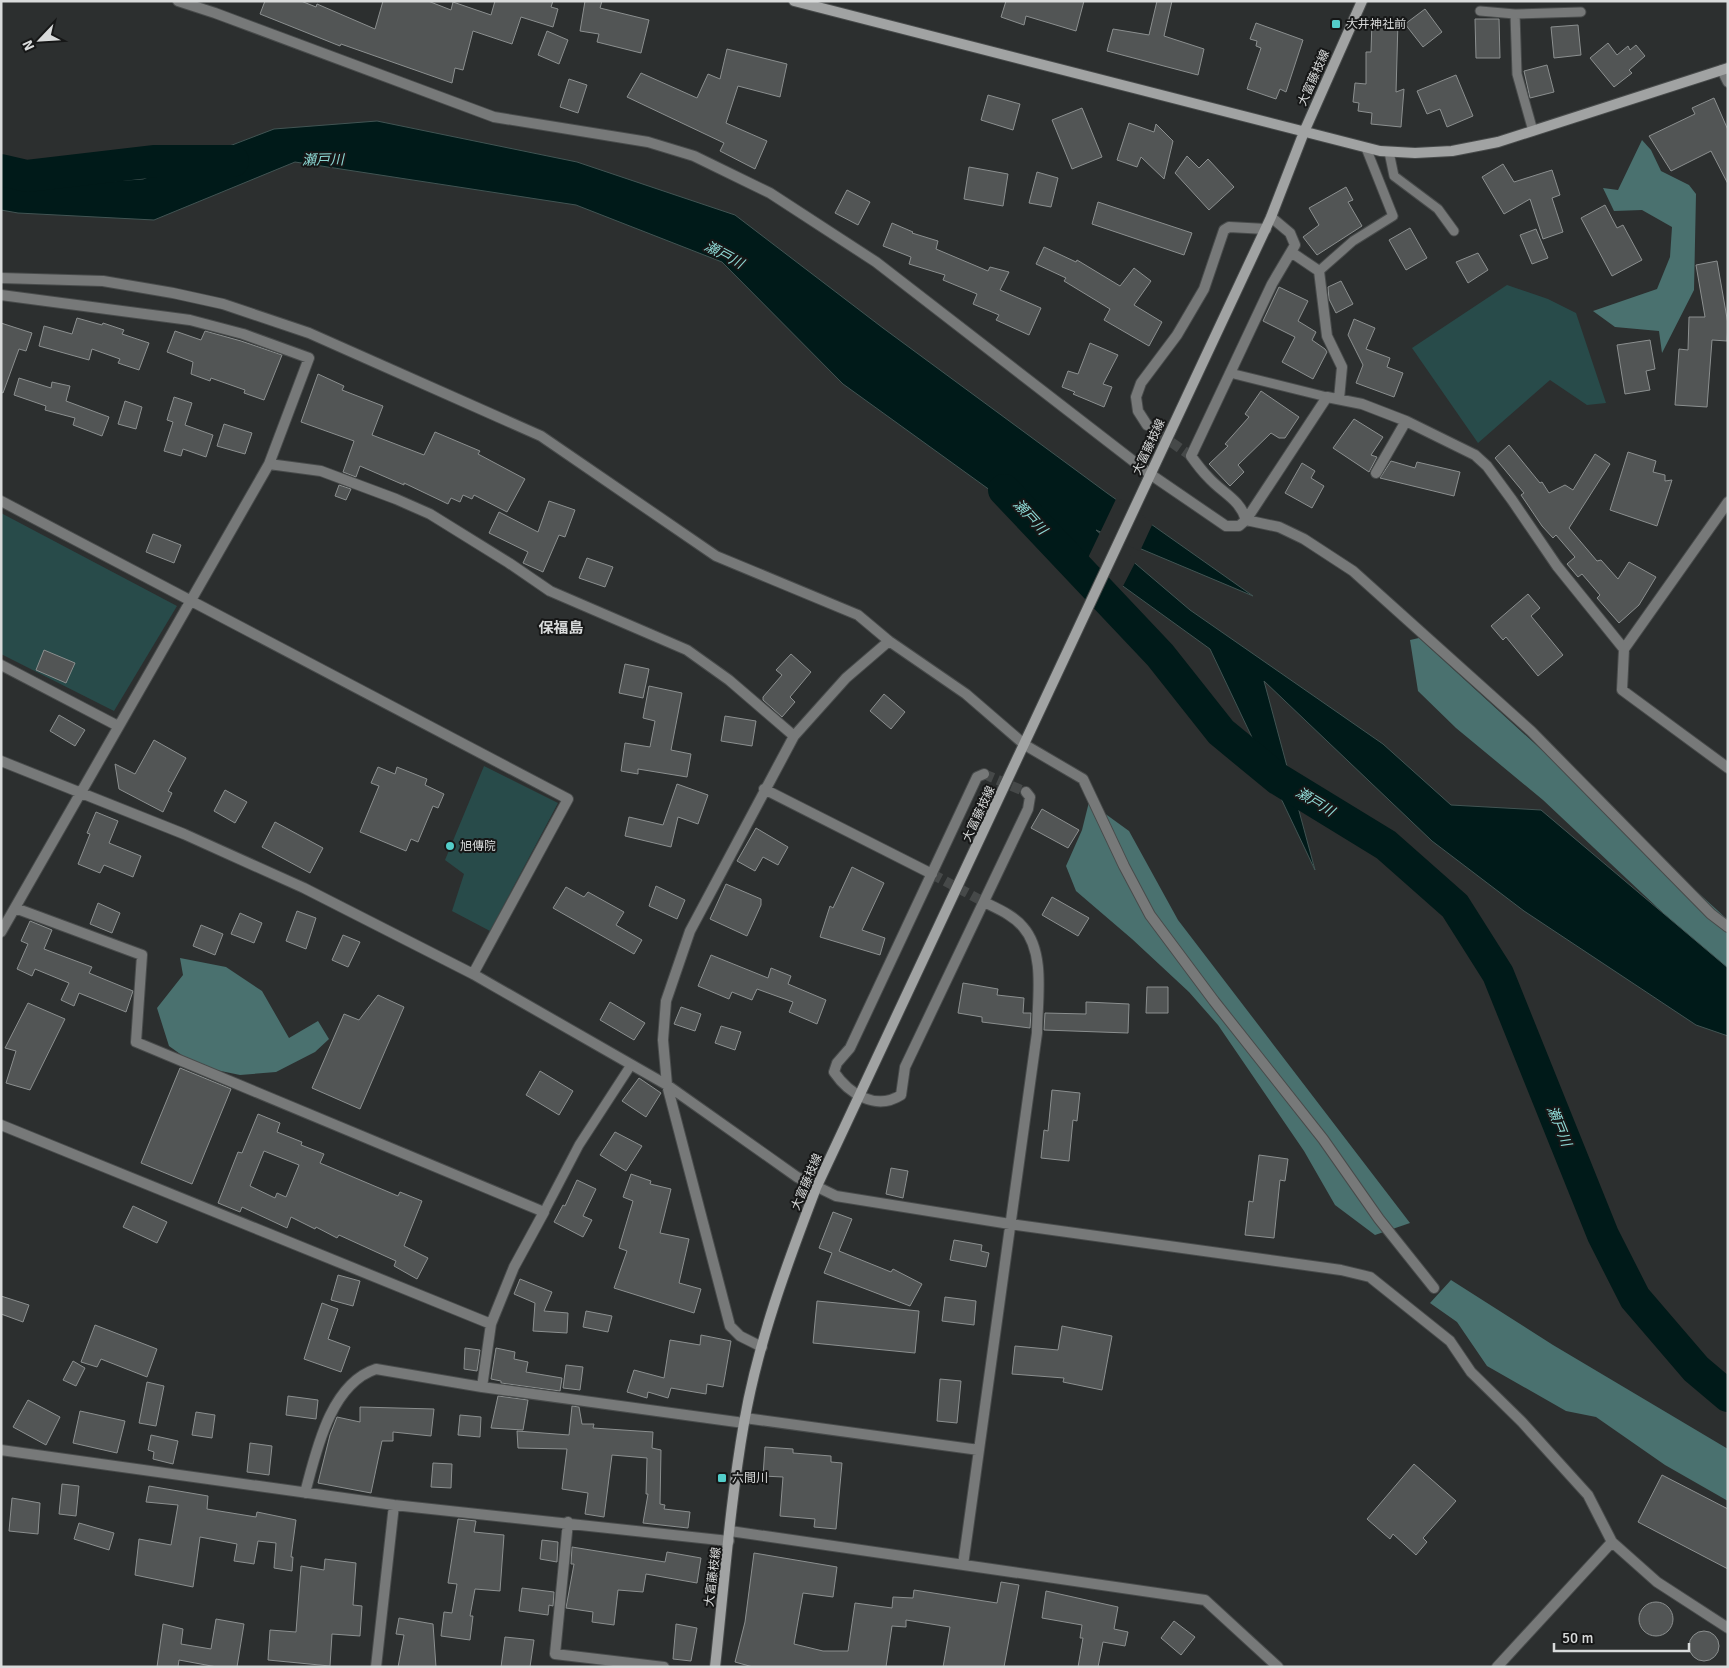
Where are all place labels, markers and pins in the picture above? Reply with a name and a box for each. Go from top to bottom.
place label: 大井神社前 [1346,17,1406,32]
marker: 大井神社前 [1330,18,1342,30]
place label: 旭傳院 [460,839,496,854]
marker: 旭傳院 [444,840,456,852]
place label: 六間川 [732,1471,768,1486]
marker: 六間川 [716,1472,728,1484]

